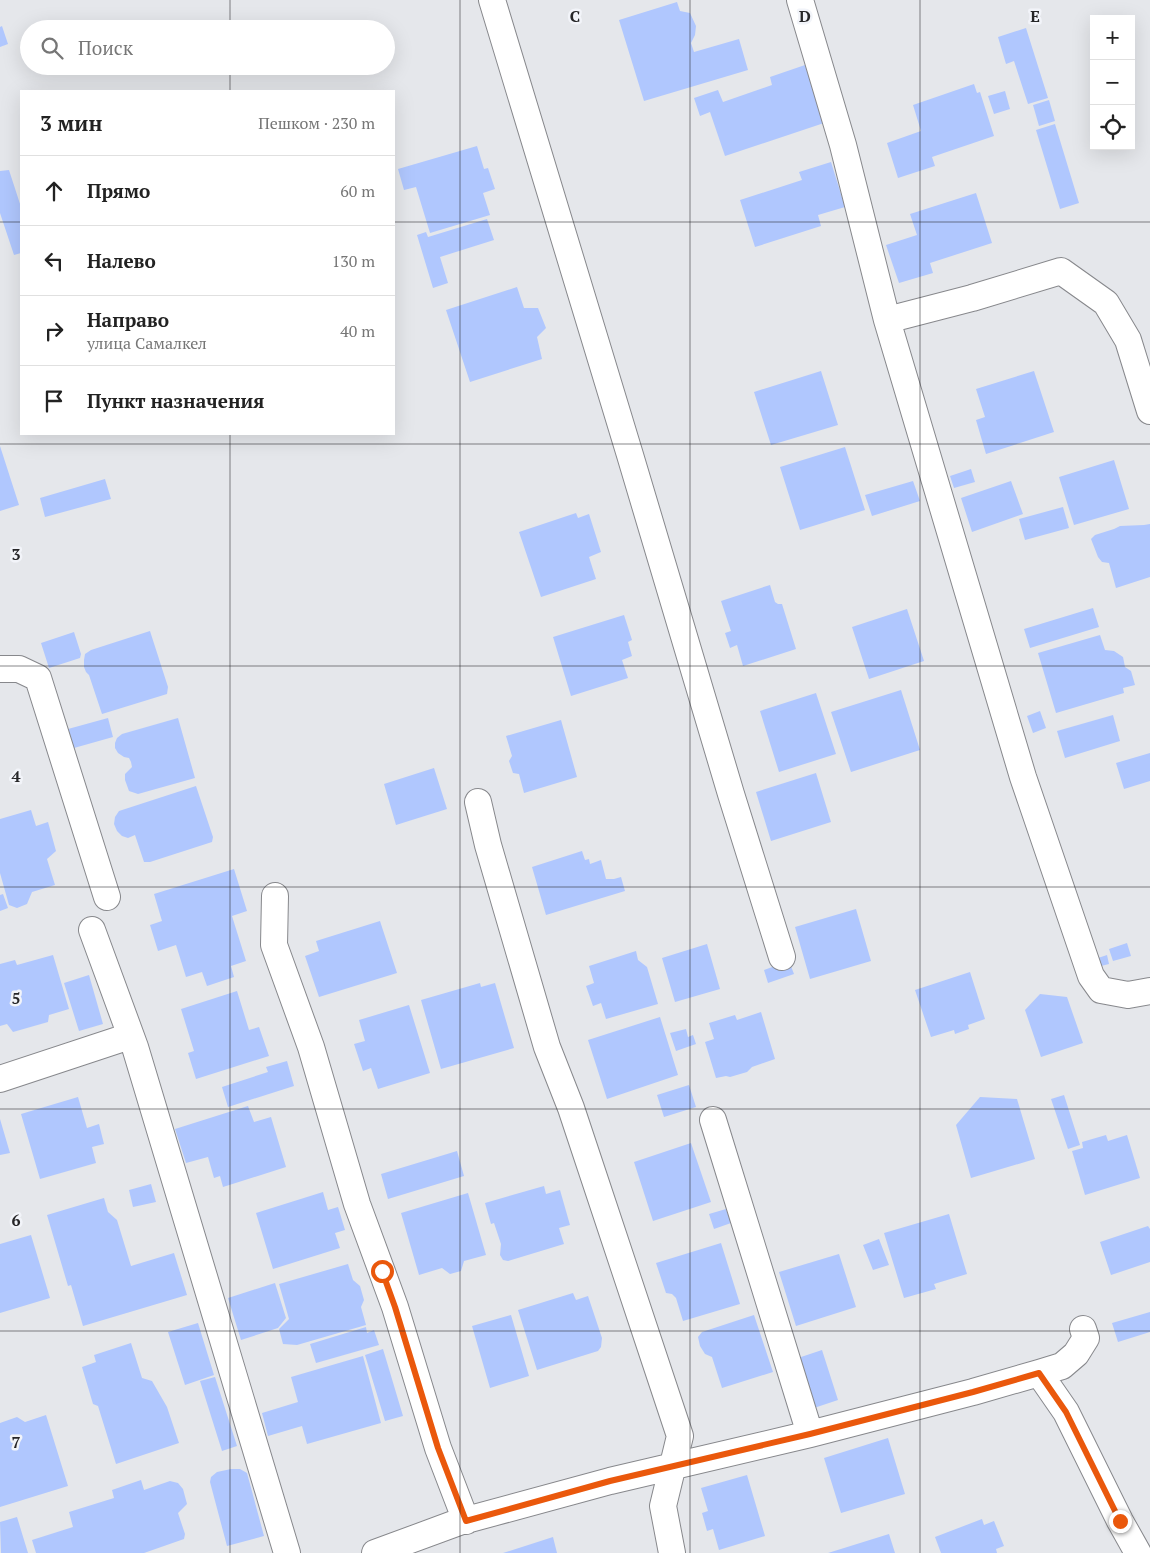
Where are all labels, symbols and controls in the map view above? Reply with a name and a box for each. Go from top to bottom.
text: C [570,5,580,27]
text: D [799,5,811,27]
text: E [1030,5,1040,27]
map controls [1090,15,1135,150]
button: + [1090,15,1135,60]
search box [20,20,395,75]
icon: search [38,34,66,62]
text: Поиск [78,35,133,60]
button: − [1090,60,1135,105]
button: locate [1090,105,1135,150]
text: 3 мин [40,109,102,137]
text: Пешком · 230 m [258,112,375,134]
icon: ahead [40,177,68,205]
text: Прямо [87,178,150,203]
text: 60 m [340,180,375,202]
icon: left [40,247,68,275]
text: Налево [87,248,156,273]
text: 130 m [332,250,375,272]
text: Направо [87,307,169,332]
icon: right [40,317,68,345]
text: 40 m [340,320,375,342]
text: улица Самалкел [87,332,207,354]
icon: arrive [40,387,68,415]
text: Пункт назначения [87,388,264,413]
text: 3 [11,543,21,565]
text: 4 [11,765,21,787]
text: 5 [11,987,21,1009]
text: 6 [11,1209,21,1231]
route start [371,1260,394,1283]
text: 7 [11,1431,21,1453]
route end [1109,1510,1132,1533]

